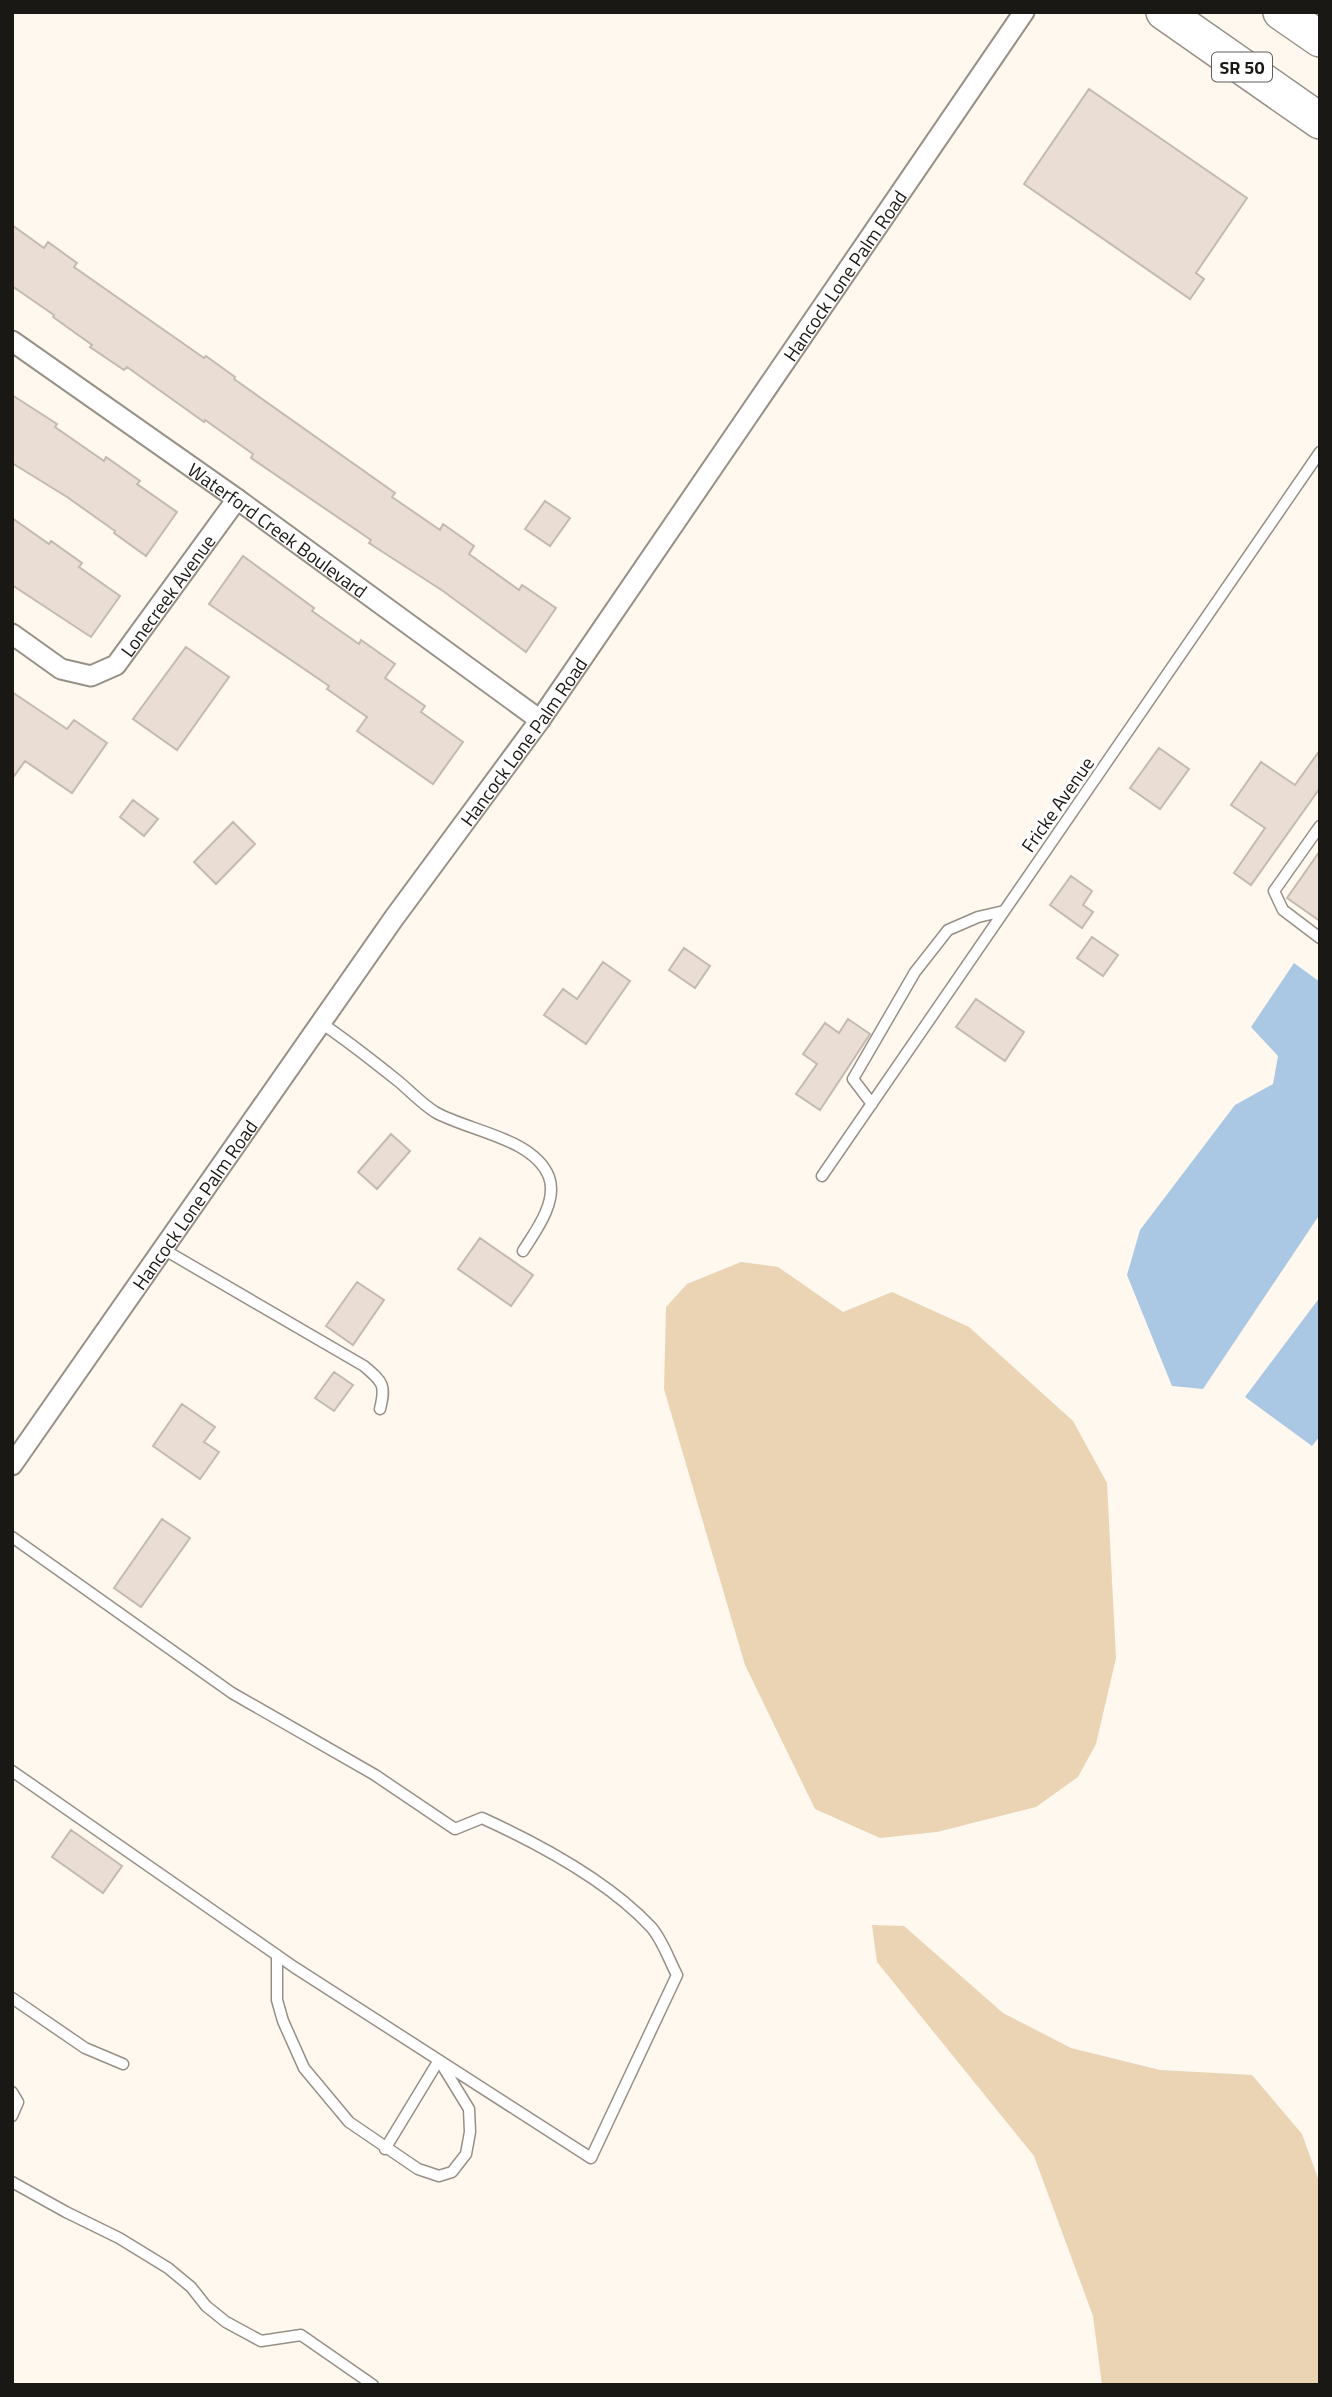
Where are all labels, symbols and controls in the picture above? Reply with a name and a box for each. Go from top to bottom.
road number: SR 50 [1212,52,1272,82]
street label: Hancock Lone Palm Road [775,184,913,367]
street label: Waterford Creek Boulevard [182,455,374,604]
street label: Lonecreek Avenue [112,528,222,662]
street label: Hancock Lone Palm Road [452,651,594,832]
street label: Fricke Avenue [1013,750,1101,858]
street label: Hancock Lone Palm Road [124,1113,264,1295]

